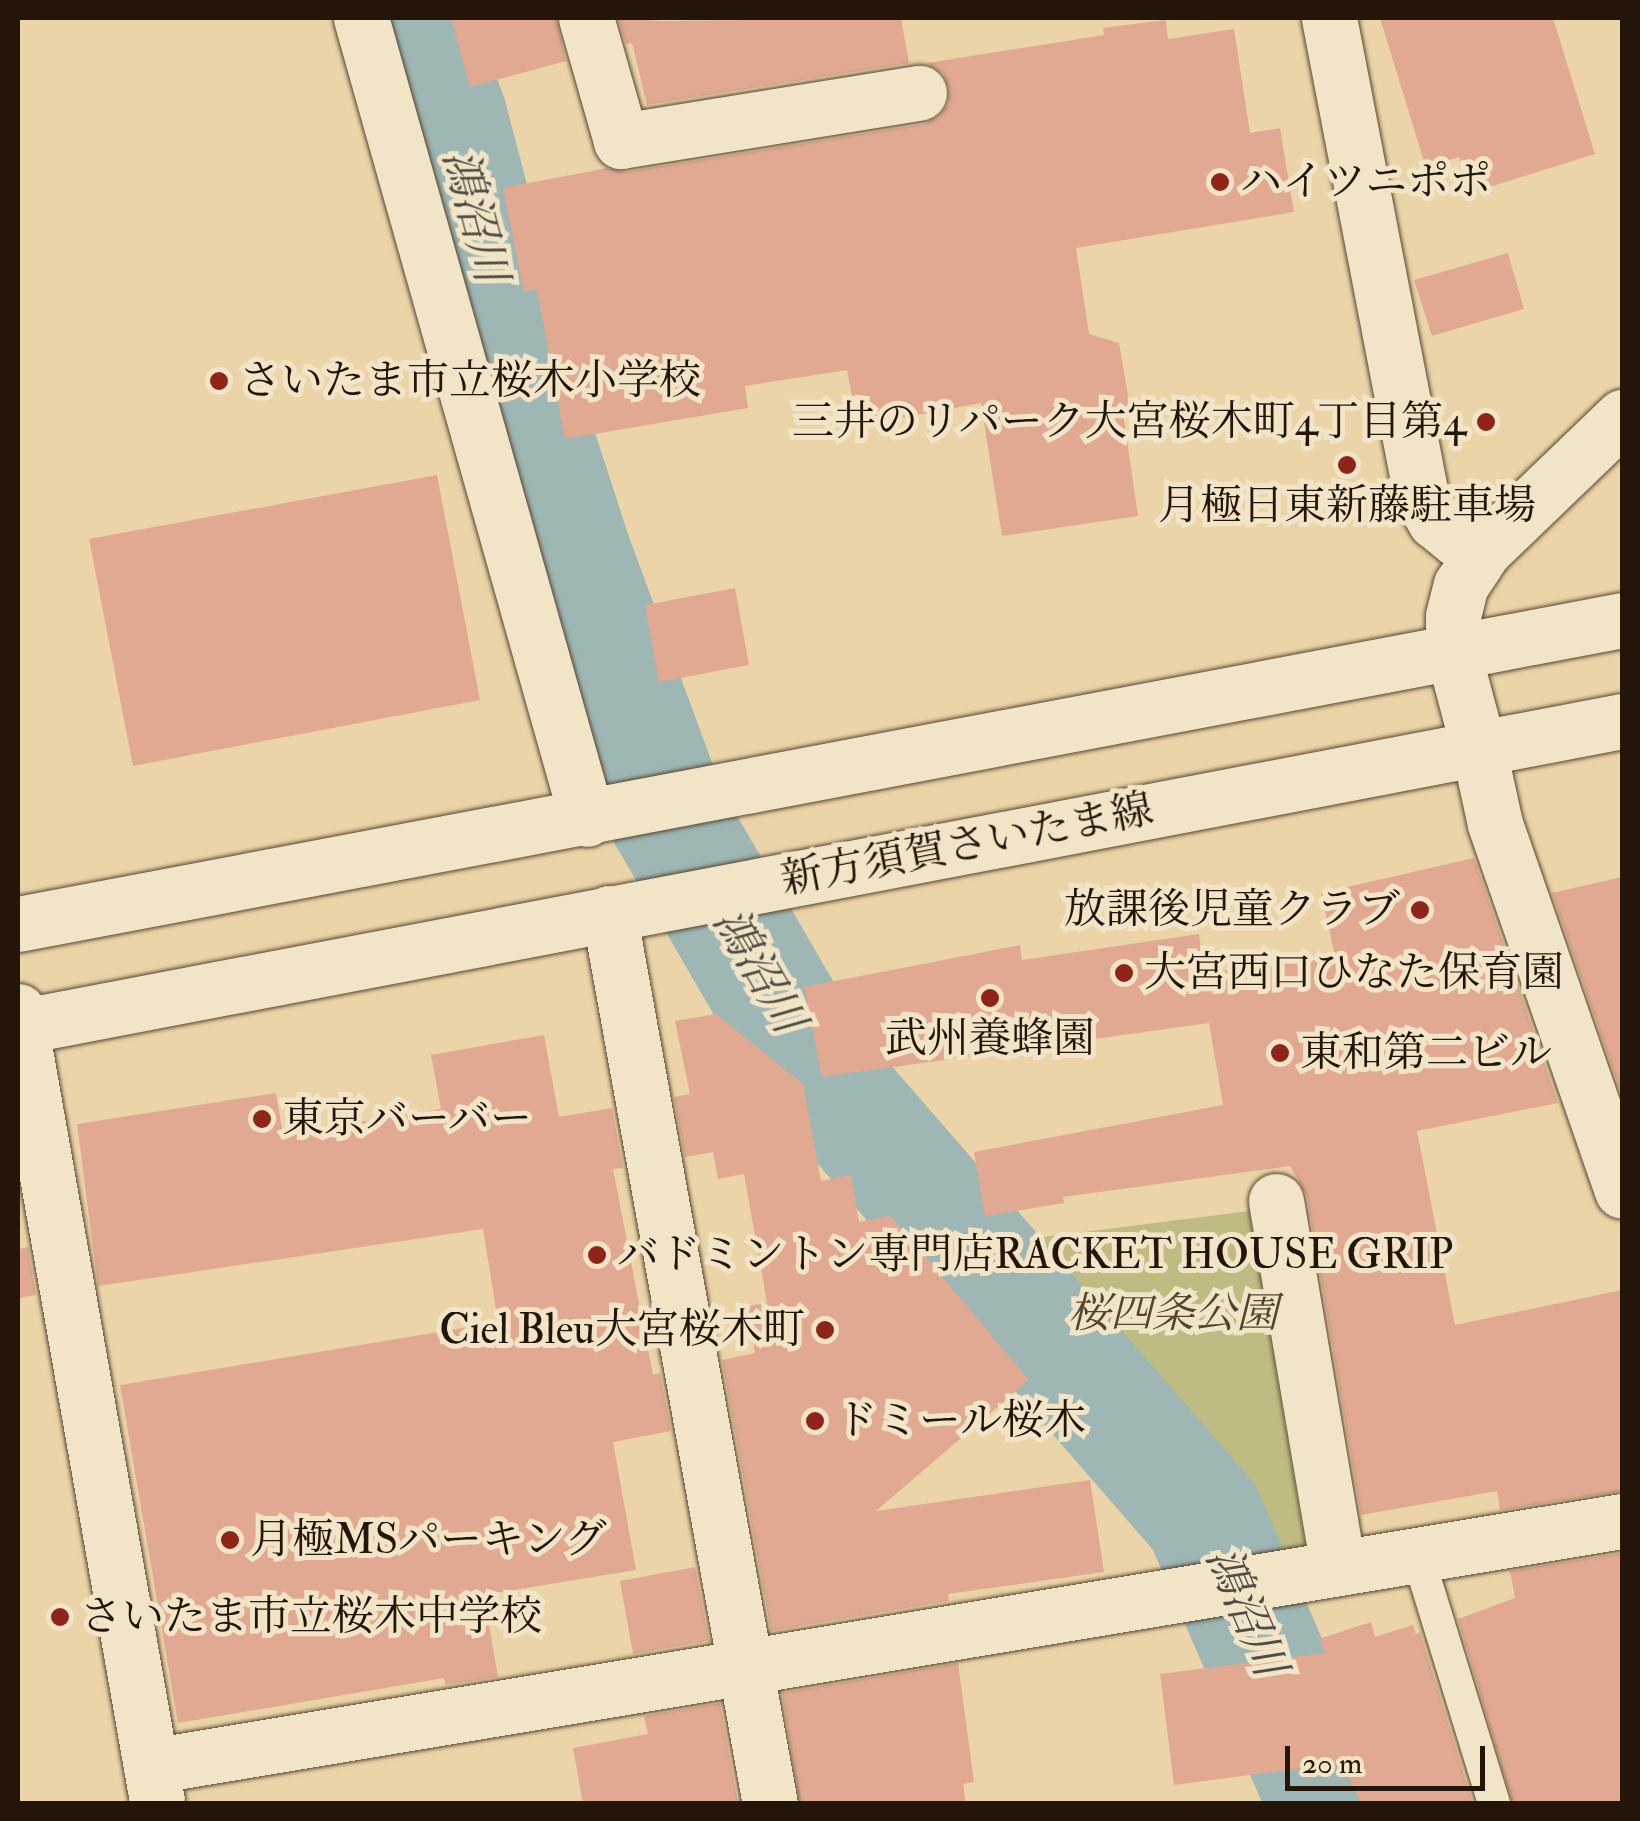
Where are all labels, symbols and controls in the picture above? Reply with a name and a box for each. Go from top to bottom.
water label: 鴻沼川 [430,144,518,288]
place label: ハイツニポポ [1240,157,1492,207]
marker: ハイツニポポ [1209,171,1231,193]
place label: さいたま市立桜木小学校 [239,356,701,406]
marker: さいたま市立桜木小学校 [208,370,230,392]
place label: 三井のリパーク大宮桜木町4丁目第4 [791,397,1466,447]
marker: 三井のリパーク大宮桜木町4丁目第4 [1475,411,1497,433]
marker: 月極日東新藤駐車場 [1336,454,1358,476]
place label: 月極日東新藤駐車場 [1158,481,1536,531]
street label: 新方須賀さいたま線 [777,784,1157,906]
place label: 放課後児童クラブ [1064,885,1400,935]
water label: 鴻沼川 [701,899,815,1043]
marker: 放課後児童クラブ [1409,899,1431,921]
place label: 大宮西口ひなた保育園 [1144,948,1564,998]
marker: 大宮西口ひなた保育園 [1113,962,1135,984]
marker: 武州養蜂園 [979,987,1001,1009]
place label: 武州養蜂園 [885,1014,1095,1064]
place label: 東和第二ビル [1300,1028,1552,1078]
marker: 東和第二ビル [1269,1042,1291,1064]
place label: 東京バーバー [282,1094,534,1144]
marker: 東京バーバー [251,1108,273,1130]
place label: バドミントン専門店RACKET HOUSE GRIP [617,1230,1454,1280]
marker: バドミントン専門店RACKET HOUSE GRIP [586,1244,608,1266]
park label: 桜四条公園 [1068,1289,1278,1339]
place label: Ciel Bleu大宮桜木町 [439,1305,805,1355]
marker: Ciel Bleu大宮桜木町 [814,1319,836,1341]
place label: ドミール桜木 [835,1396,1087,1446]
marker: ドミール桜木 [804,1410,826,1432]
place label: 月極MSパーキング [250,1515,608,1565]
marker: 月極MSパーキング [219,1529,241,1551]
water label: 鴻沼川 [1194,1539,1296,1685]
place label: さいたま市立桜木中学校 [80,1592,542,1642]
marker: さいたま市立桜木中学校 [49,1606,71,1628]
scale bar [1290,1726,1490,1788]
text: 20 m [1302,1745,1362,1782]

